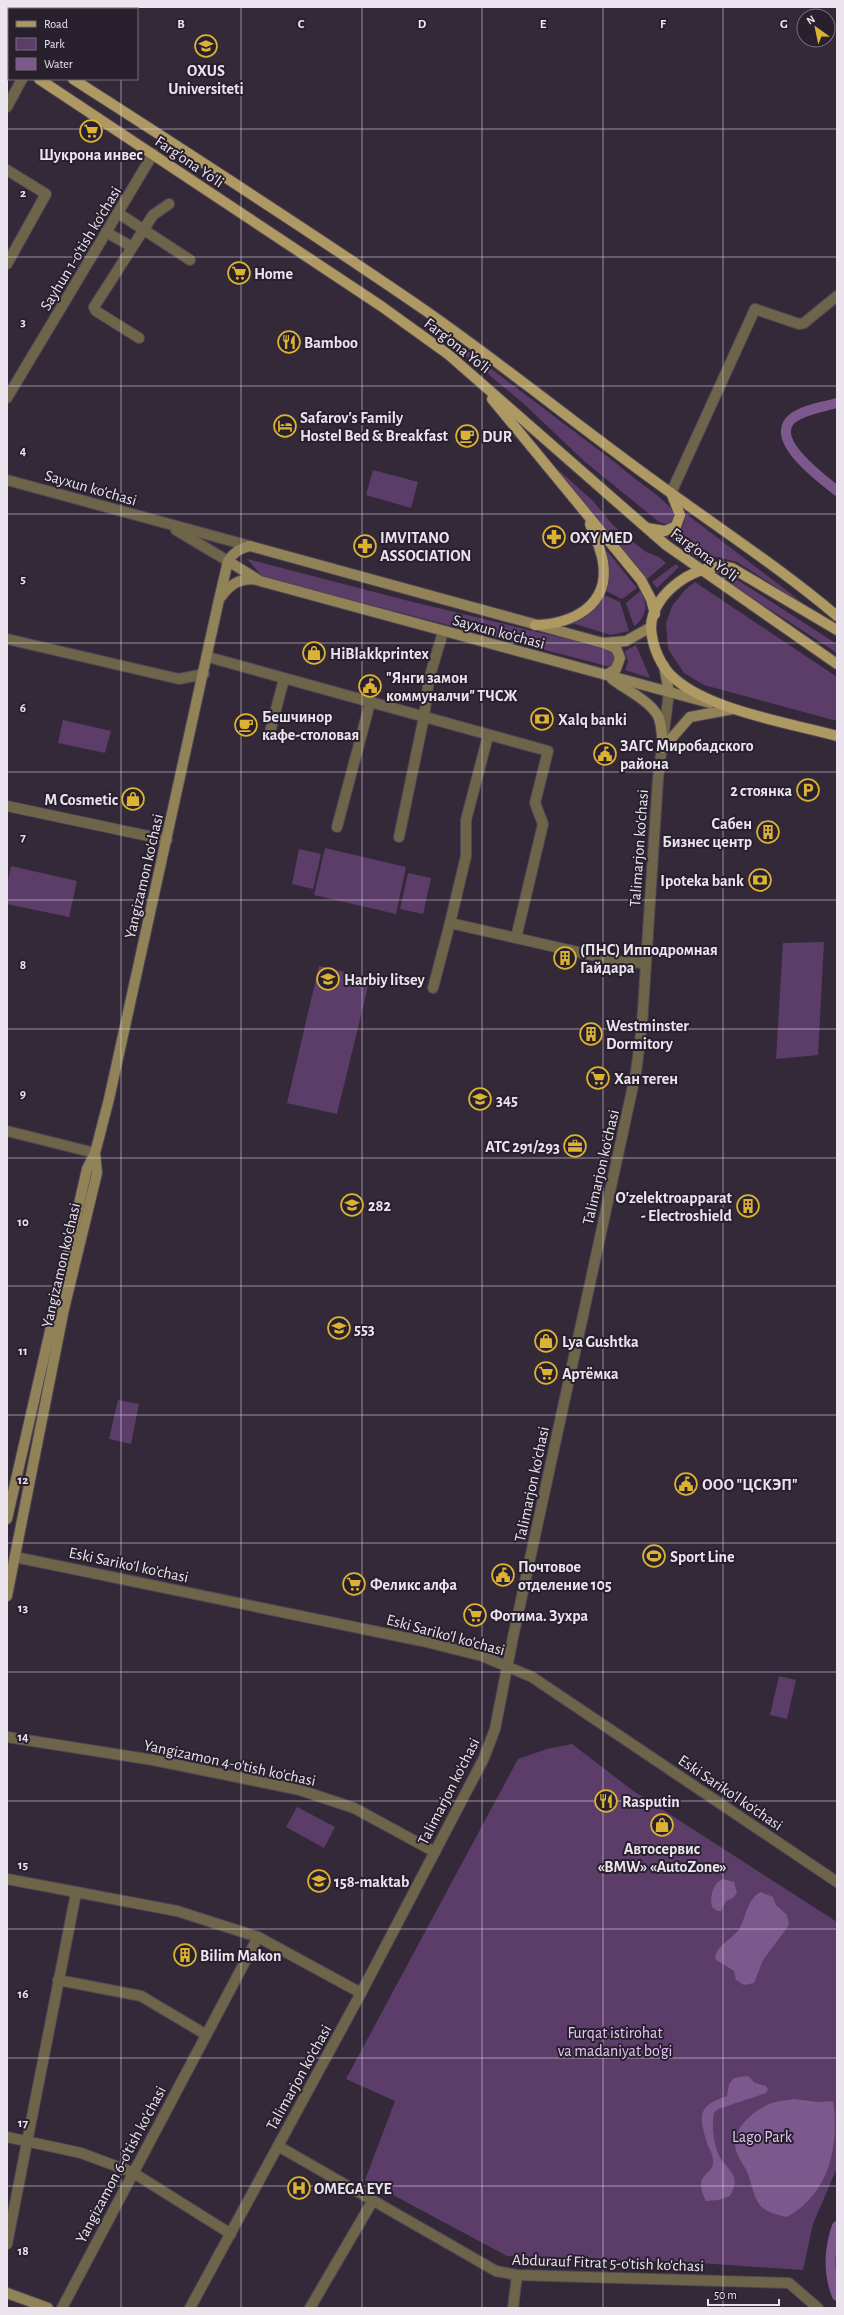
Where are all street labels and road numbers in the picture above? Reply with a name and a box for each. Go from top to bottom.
street label: Farg'ona Yo'li [152,133,227,191]
street label: Sayhun 1-o'tish ko'chasi [37,184,125,314]
street label: Farg'ona Yo'li [421,315,494,377]
street label: Sayxun ko'chasi [43,467,139,510]
street label: Farg'ona Yo'li [668,525,741,585]
street label: Sayxun ko'chasi [451,612,547,653]
street label: Talimarjon ko'chasi [627,789,652,907]
street label: Yangizamon ko'chasi [122,812,166,940]
street label: Talimarjon ko'chasi [580,1108,623,1227]
street label: Yangizamon ko'chasi [39,1201,83,1329]
street label: Talimarjon ko'chasi [512,1425,553,1544]
street label: Eski Sariko'l ko'chasi [67,1544,190,1585]
street label: Eski Sariko'l ko'chasi [385,1611,507,1658]
street label: Talimarjon ko'chasi [415,1735,484,1848]
street label: Yangizamon 4-o'tish ko'chasi [142,1737,317,1789]
street label: Eski Sariko'l ko'chasi [675,1752,785,1834]
street label: Talimarjon ko'chasi [263,2022,335,2133]
street label: Yangizamon 6-o'tish ko'chasi [73,2083,169,2246]
street label: Abdurauf Fitrat 5-o'tish ko'chasi [512,2252,704,2274]

